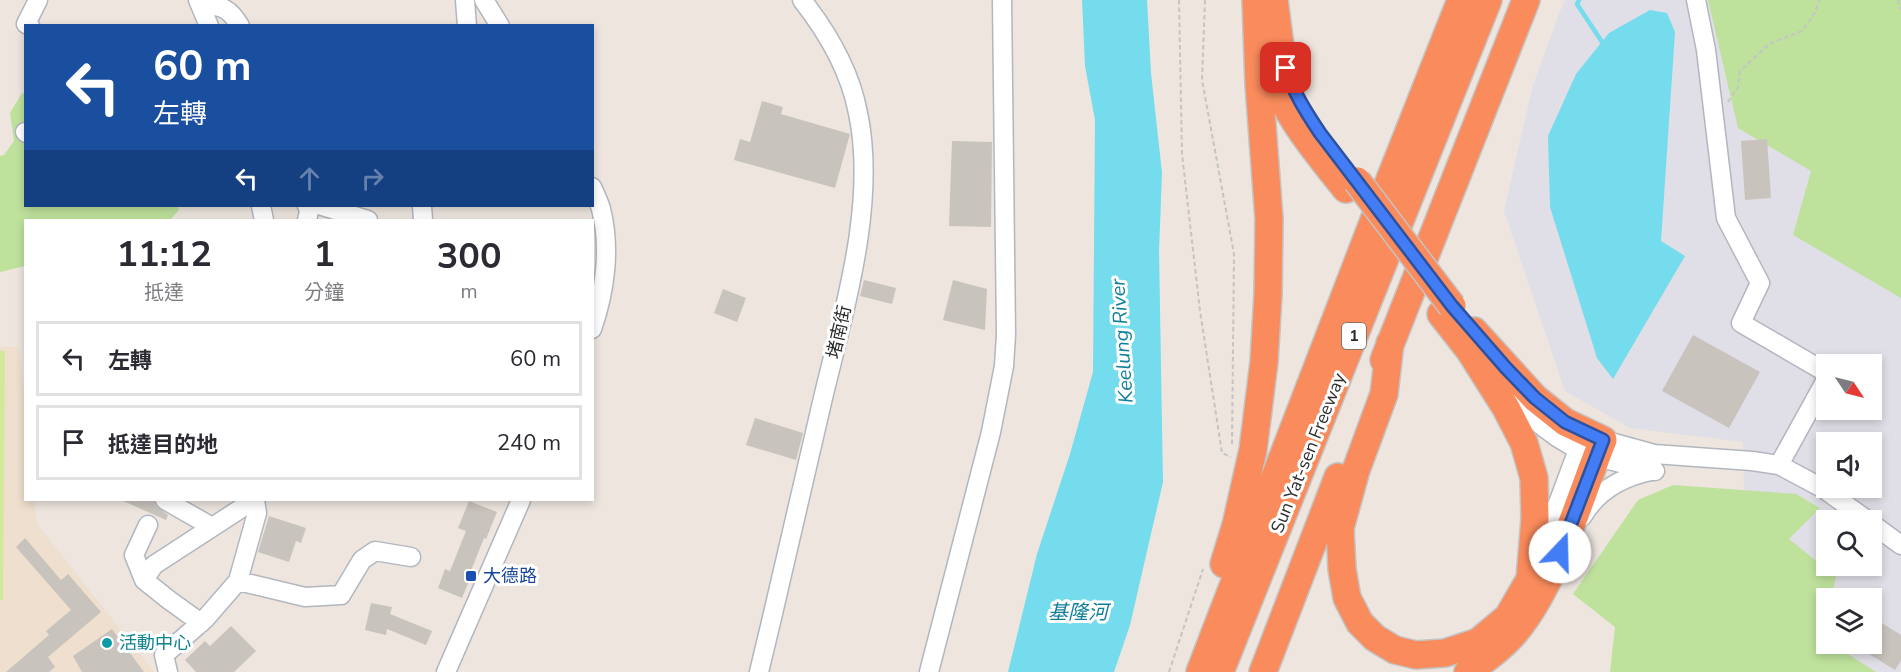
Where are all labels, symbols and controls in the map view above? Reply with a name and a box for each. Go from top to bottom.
text: 60 m [153,38,252,95]
pin [1260,42,1311,93]
icon: left [54,48,132,126]
icon: arrive [1269,51,1302,84]
text: 左轉 [153,96,207,133]
icon: left [230,162,263,195]
icon: ahead [293,162,326,195]
icon: right [356,162,389,195]
text: 11:12 [116,230,212,279]
text: 1 [313,230,335,279]
text: 300 [437,232,502,281]
water label: Keelung River [1104,277,1140,404]
text: m [461,278,478,305]
text: 抵達 [144,279,184,306]
text: 分鐘 [304,279,344,306]
street label: 堵南街 [821,303,857,361]
road number: 1 [1342,323,1366,349]
icon: left [57,342,90,375]
text: 60 m [510,344,561,374]
text: 左轉 [108,346,152,376]
north arrow [1816,354,1882,420]
map controls [1816,354,1882,654]
street label: Sun Yat-sen Freeway [1265,369,1351,537]
icon: arrive [57,426,90,459]
text: 240 m [497,428,561,458]
text: 抵達目的地 [108,430,218,460]
button: sound [1816,432,1882,498]
button: search [1816,510,1882,576]
position arrow [1528,520,1592,584]
place label: 大德路 [483,564,537,588]
marker: 大德路 [464,569,478,583]
button: layers [1816,588,1882,654]
water label: 基隆河 [1048,599,1112,626]
place label: 活動中心 [119,631,191,655]
marker: 活動中心 [100,636,114,650]

